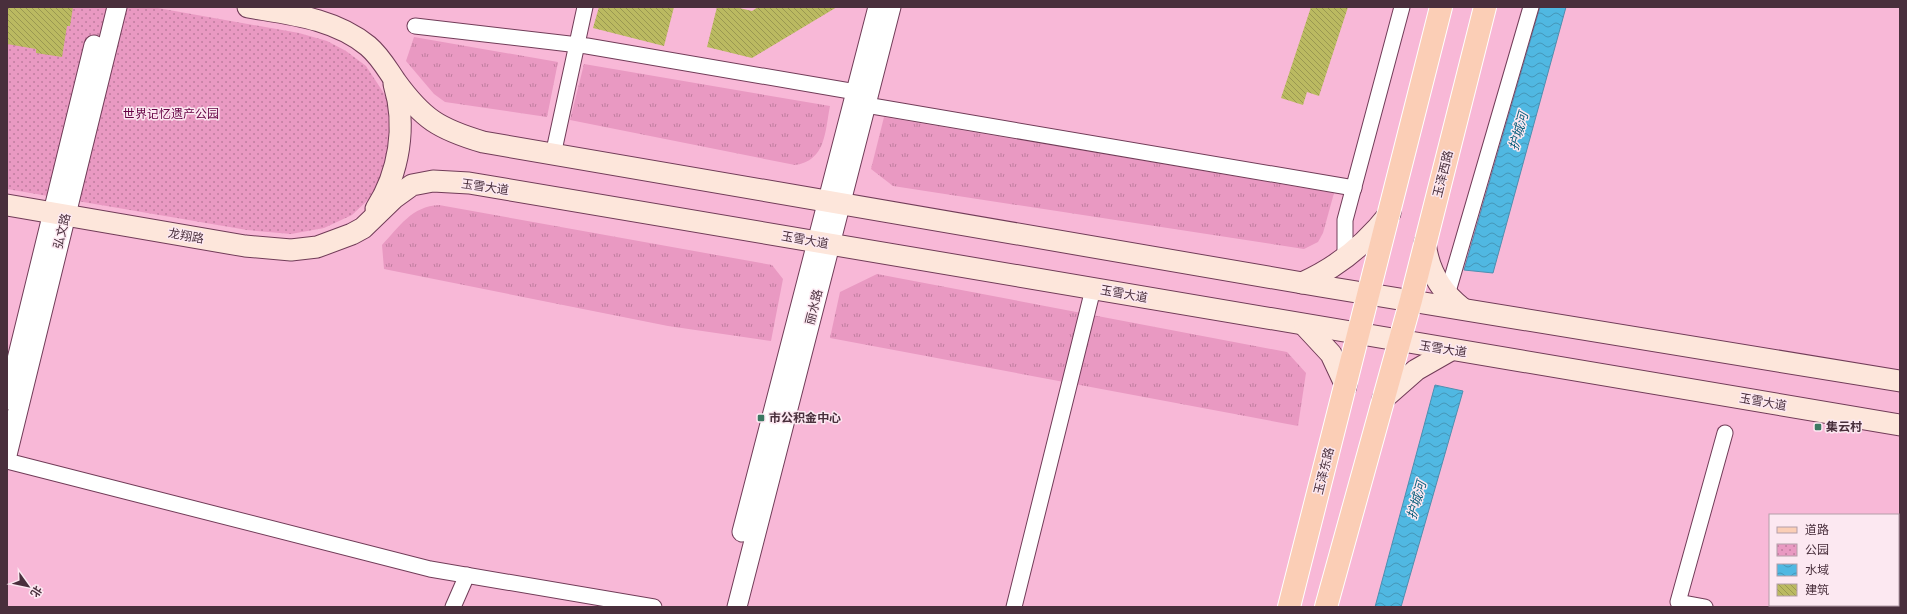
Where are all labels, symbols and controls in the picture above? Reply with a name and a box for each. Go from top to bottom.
park label: 世界记忆遗产公园 [123,107,219,121]
water label: 护城河 [1506,107,1532,152]
street label: 玉泽西路 [1430,149,1456,199]
street label: 玉雪大道 [460,177,510,197]
street label: 弘文路 [51,212,73,250]
street label: 龙翔路 [167,226,205,246]
street label: 玉雪大道 [780,229,830,251]
street label: 玉雪大道 [1099,283,1149,305]
street label: 丽水路 [803,288,825,326]
street label: 玉雪大道 [1418,338,1468,360]
street label: 玉雪大道 [1738,391,1788,413]
place label: 市公积金中心 [769,411,841,425]
marker: 市公积金中心 [756,413,766,423]
place label: 集云村 [1826,420,1862,434]
marker: 集云村 [1813,422,1823,432]
street label: 玉泽东路 [1311,446,1337,496]
water label: 护城河 [1404,476,1430,521]
legend [1769,514,1899,606]
text: 道路 [1805,523,1829,537]
text: 公园 [1805,543,1829,557]
text: 水域 [1805,563,1829,577]
north arrow [8,566,48,606]
text: 建筑 [1805,583,1829,597]
text: 北 [28,584,44,599]

